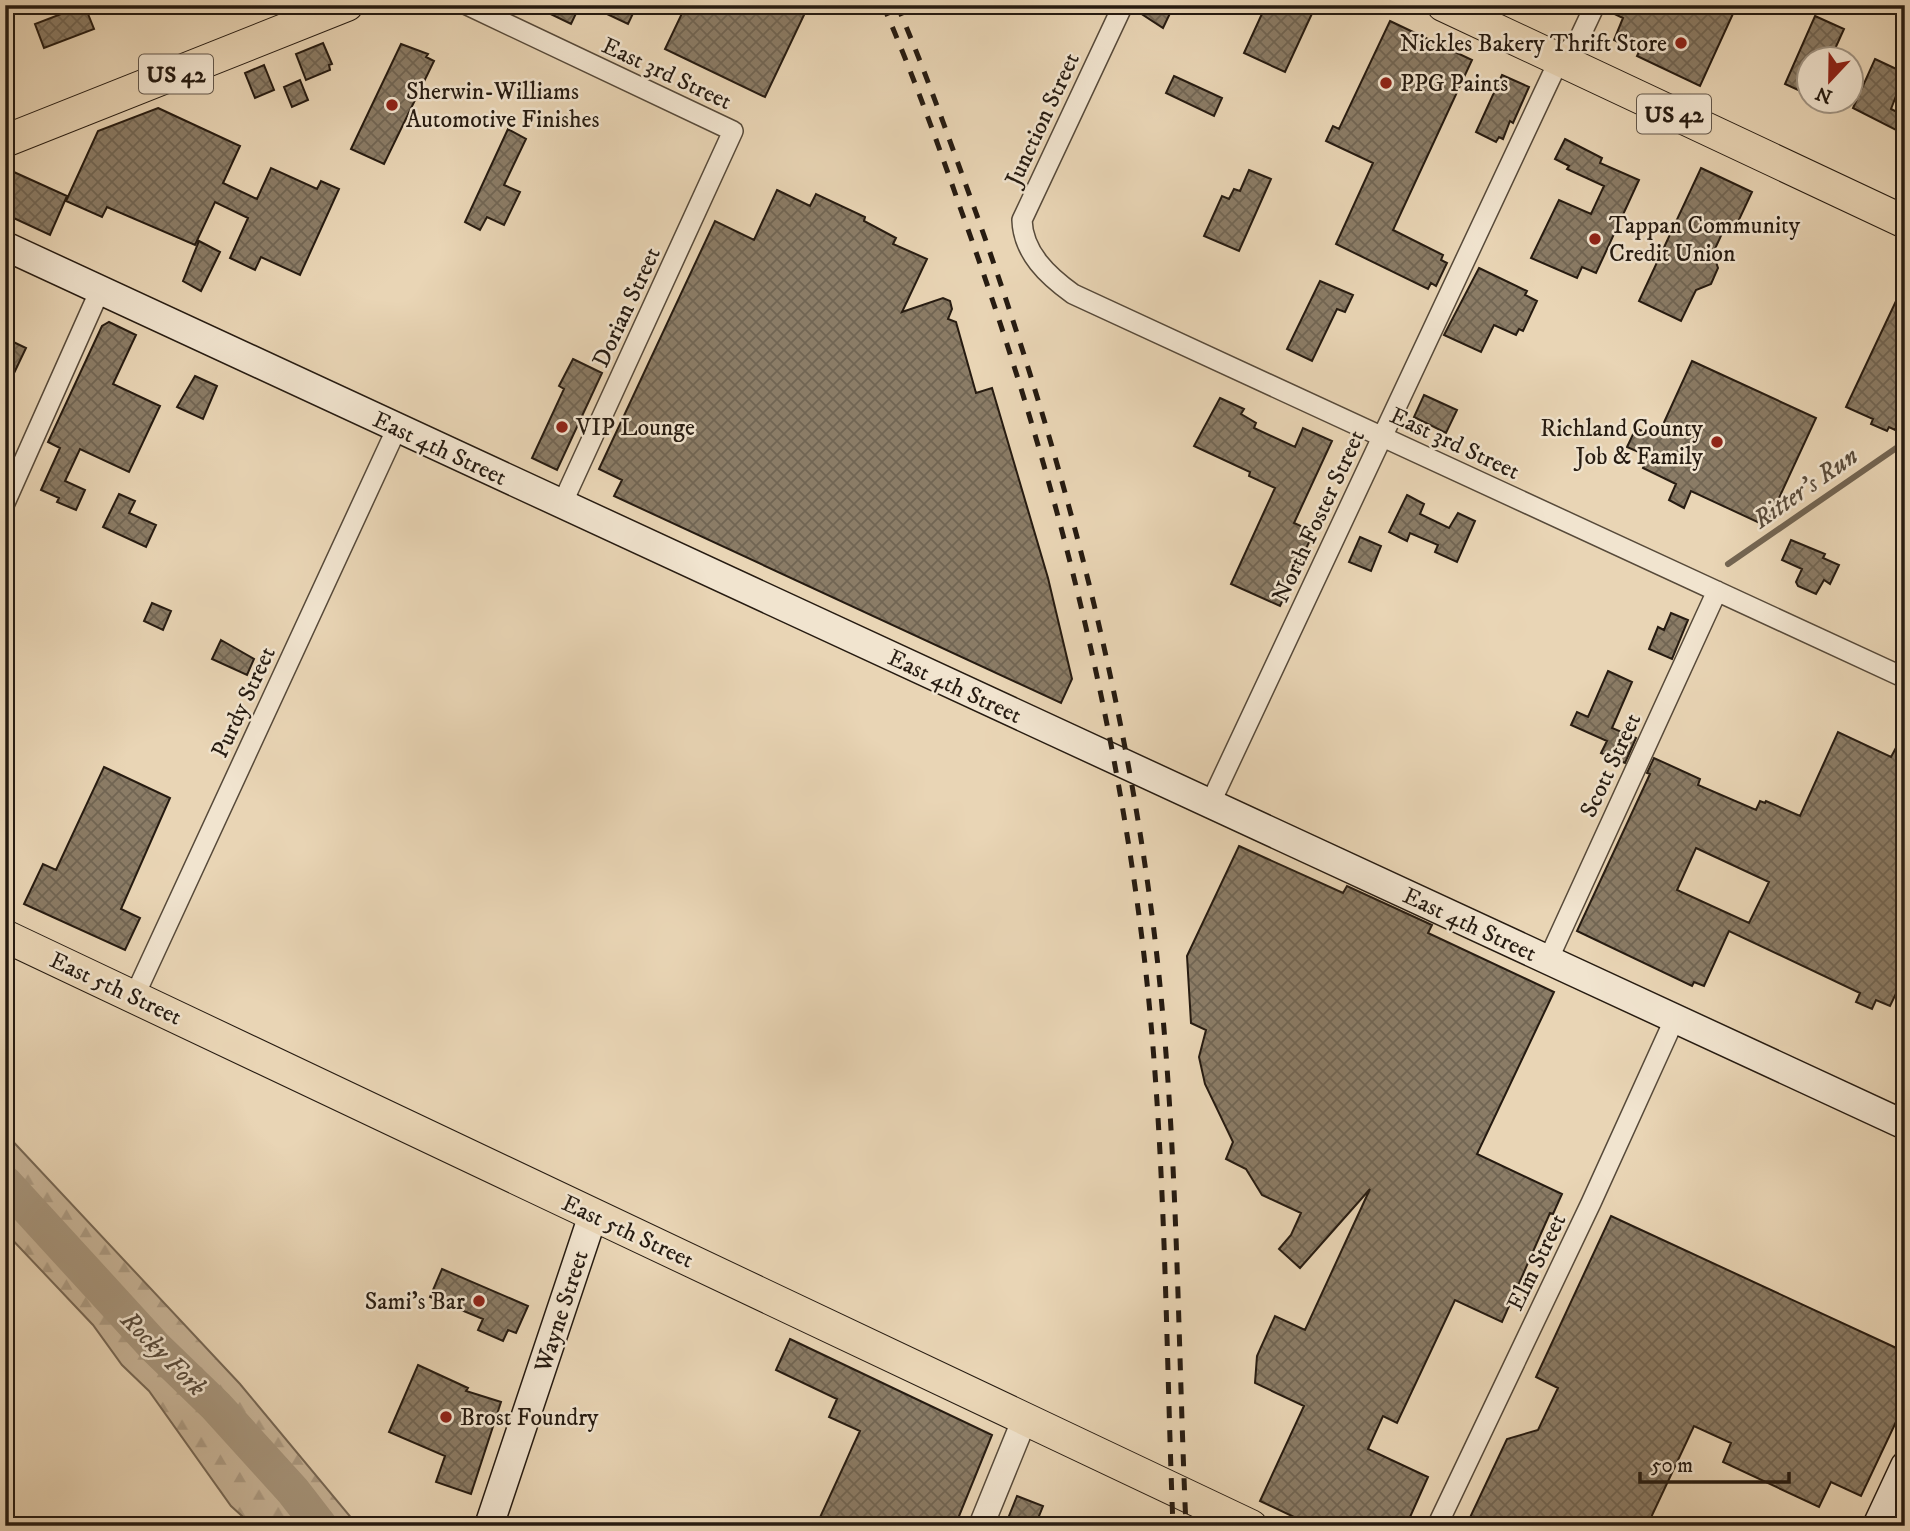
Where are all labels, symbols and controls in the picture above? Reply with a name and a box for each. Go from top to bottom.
place label: Nickles Bakery Thrift Store [1400,29,1667,59]
street label: East 3rd Street [597,31,737,117]
marker: Nickles Bakery Thrift Store [1673,35,1689,51]
north arrow [1794,46,1864,116]
street label: Junction Street [998,48,1087,193]
road number: US 42 [139,54,213,94]
place label: PPG Paints [1400,69,1508,99]
marker: PPG Paints [1378,75,1394,91]
place label: Sherwin-Williams Automotive Finishes [406,77,599,135]
text: N [1812,81,1836,108]
road number: US 42 [1637,94,1711,134]
marker: Sherwin-Williams Automotive Finishes [384,97,400,113]
place label: Tappan Community Credit Union [1609,211,1801,269]
marker: Tappan Community Credit Union [1587,231,1603,247]
street label: Dorian Street [586,242,668,372]
street label: East 3rd Street [1385,401,1525,487]
street label: East 4th Street [368,405,511,493]
place label: VIP Lounge [575,413,695,443]
place label: Richland County Job & Family [1540,414,1704,472]
marker: VIP Lounge [554,419,570,435]
street label: North Foster Street [1266,425,1372,608]
marker: Richland County Job & Family [1709,434,1725,450]
water label: Ritter's Run [1746,440,1865,537]
street label: Purdy Street [205,642,283,763]
street label: East 4th Street [883,643,1026,731]
street label: Scott Street [1574,708,1648,822]
street label: East 4th Street [1398,881,1541,969]
street label: East 5th Street [45,945,187,1033]
street label: East 5th Street [557,1188,699,1276]
street label: Elm Street [1501,1209,1573,1316]
street label: Wayne Street [528,1246,596,1377]
place label: Sami's Bar [365,1287,465,1317]
marker: Sami's Bar [471,1293,487,1309]
water label: Rocky Fork [113,1304,213,1404]
place label: Brost Foundry [460,1403,599,1433]
marker: Brost Foundry [438,1409,454,1425]
scale bar [1640,1440,1789,1484]
text: 50 m [1651,1453,1693,1479]

